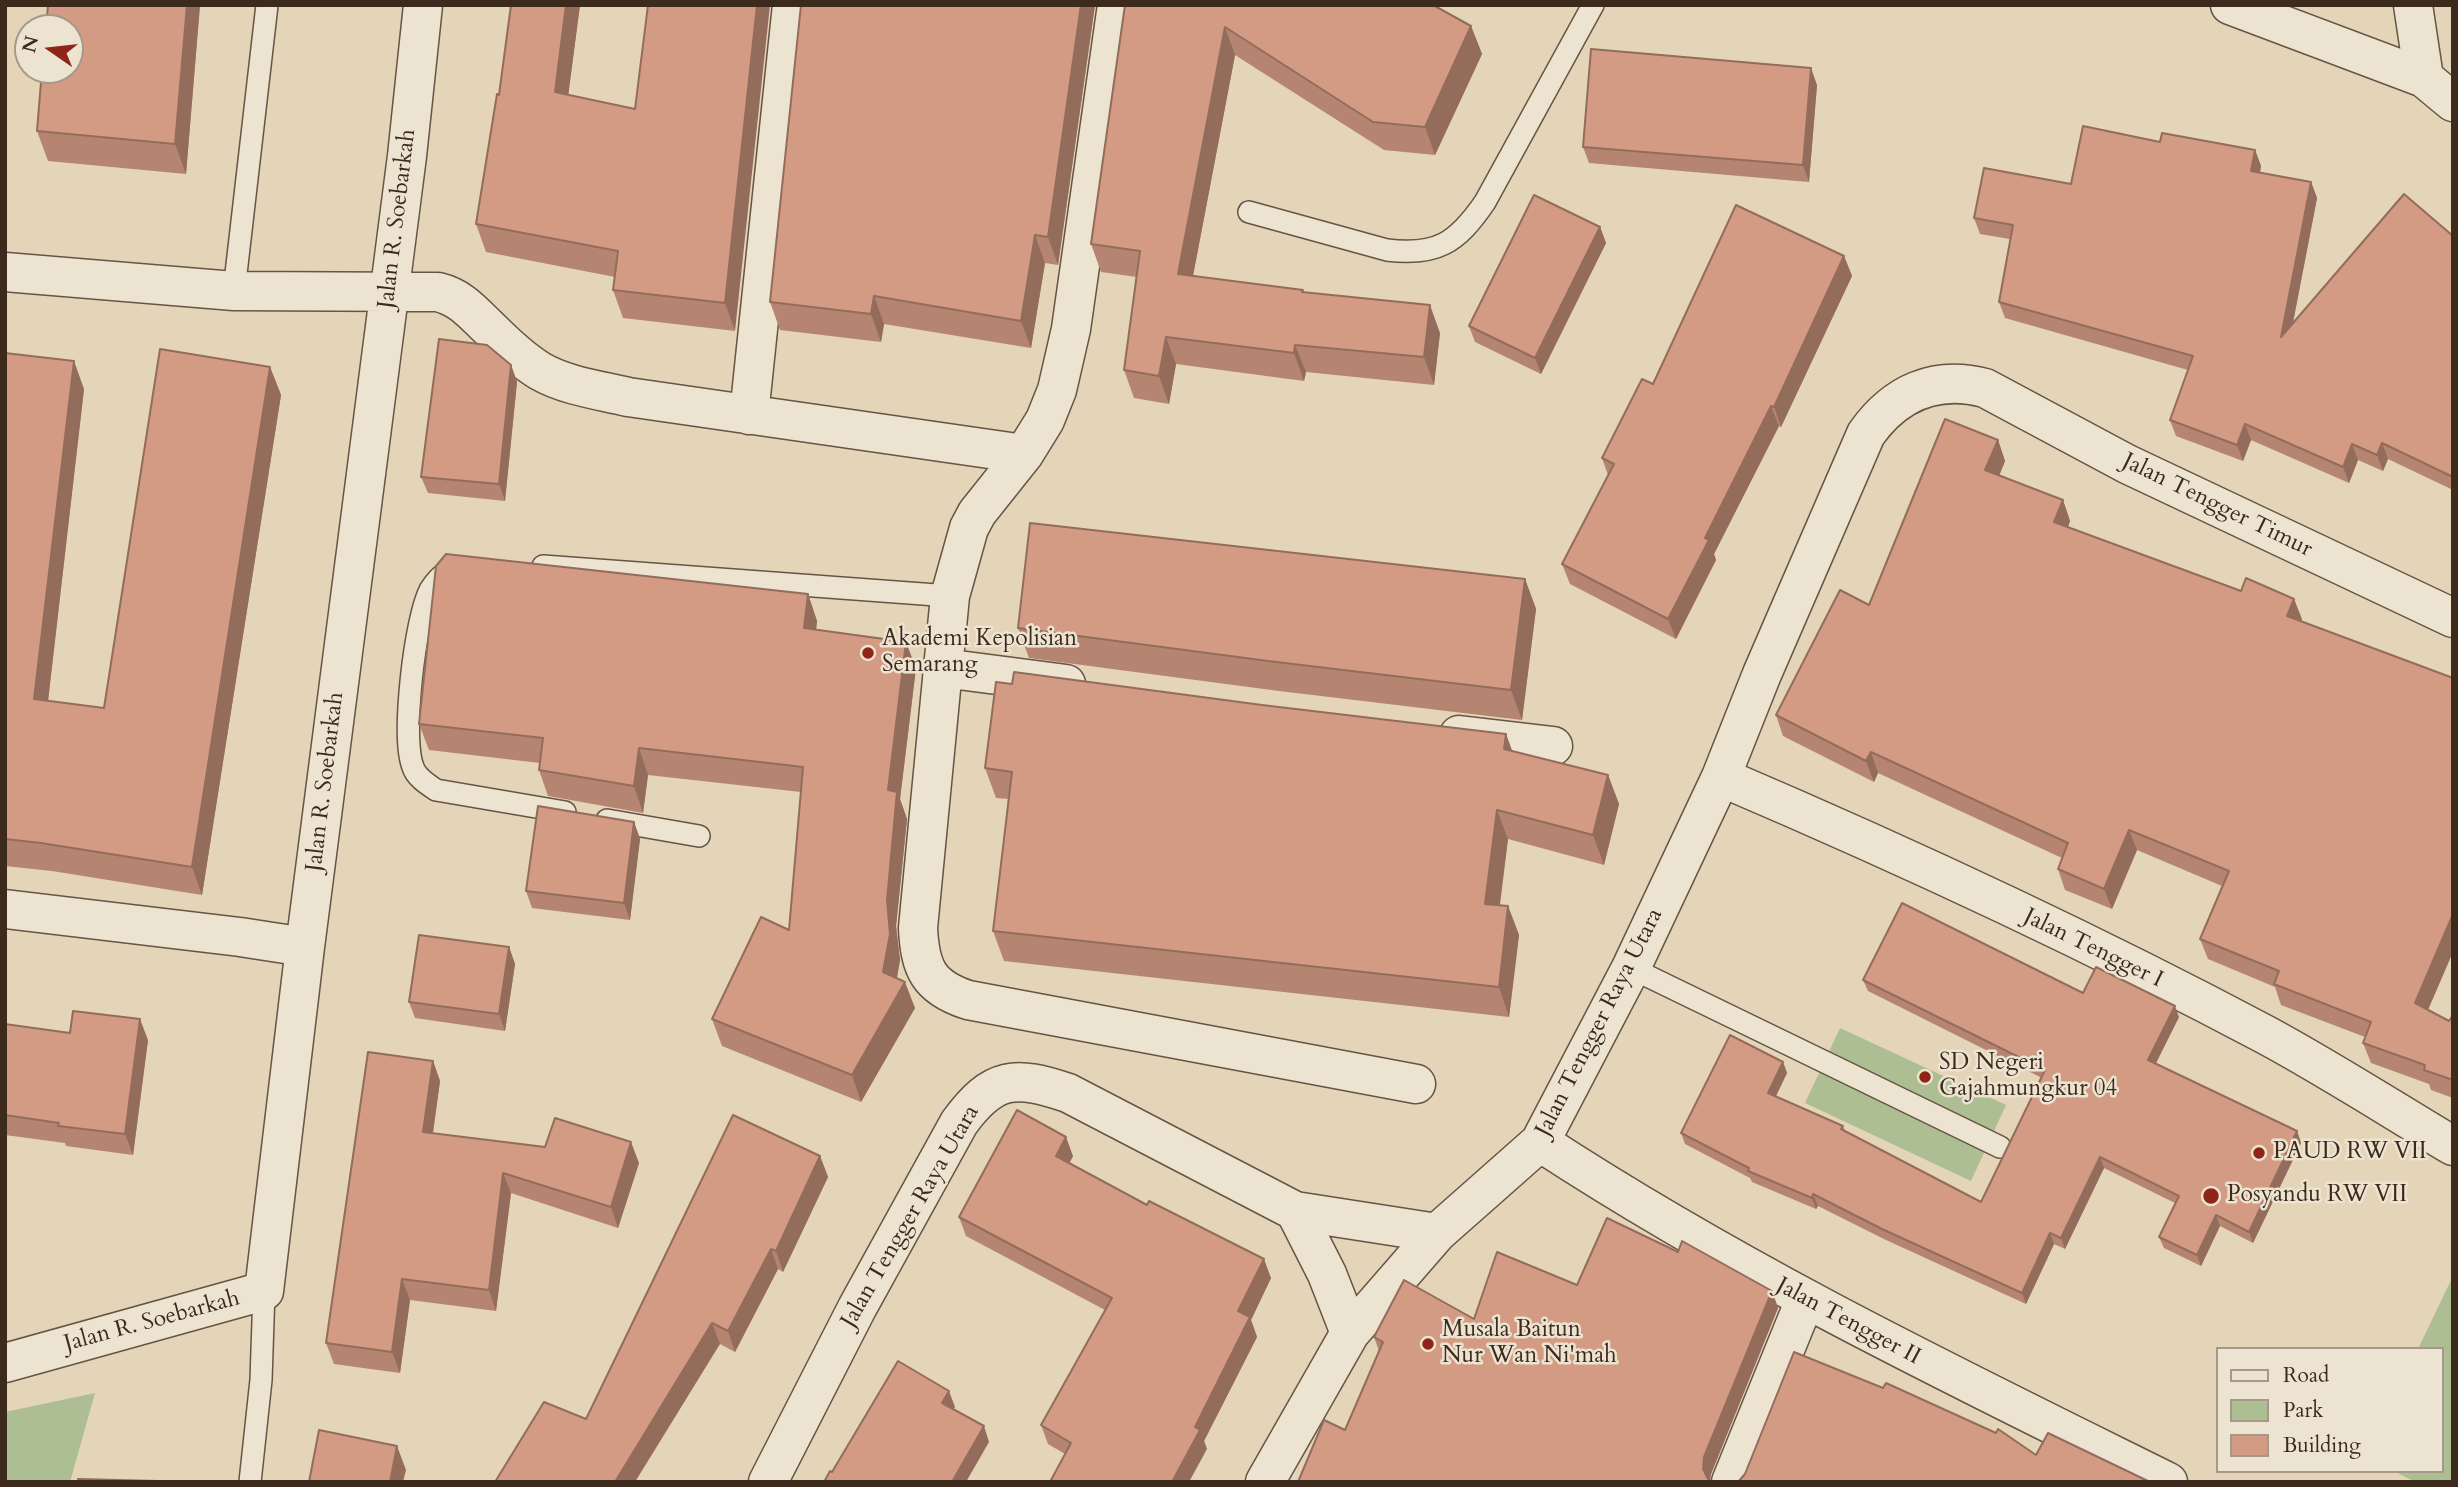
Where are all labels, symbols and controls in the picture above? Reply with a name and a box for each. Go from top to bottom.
north arrow [14,14,84,84]
text: N [16,33,45,56]
street label: Jalan R. Soebarkah [373,128,423,310]
street label: Jalan Tengger Timur [2118,448,2316,564]
place label: Akademi Kepolisian Semarang [882,626,1077,680]
marker: Akademi Kepolisian Semarang [860,645,876,661]
street label: Jalan R. Soebarkah [301,691,351,873]
street label: Jalan Tengger I [2019,903,2167,995]
street label: Jalan Tengger Raya Utara [1530,904,1670,1142]
place label: SD Negeri Gajahmungkur 04 [1939,1050,2117,1104]
marker: SD Negeri Gajahmungkur 04 [1917,1069,1933,1085]
street label: Jalan Tengger Raya Utara [836,1101,986,1333]
place label: PAUD RW VII [2273,1139,2427,1167]
marker: PAUD RW VII [2251,1145,2267,1161]
place label: Posyandu RW VII [2227,1182,2407,1210]
marker: Posyandu RW VII [2201,1186,2221,1206]
street label: Jalan Tengger II [1771,1272,1925,1372]
street label: Jalan R. Soebarkah [61,1285,243,1359]
place label: Musala Baitun Nur Wan Ni'mah [1442,1317,1617,1371]
marker: Musala Baitun Nur Wan Ni'mah [1420,1336,1436,1352]
legend [2216,1347,2444,1473]
text: Road [2283,1361,2329,1390]
text: Park [2283,1396,2323,1425]
text: Building [2283,1431,2361,1460]

